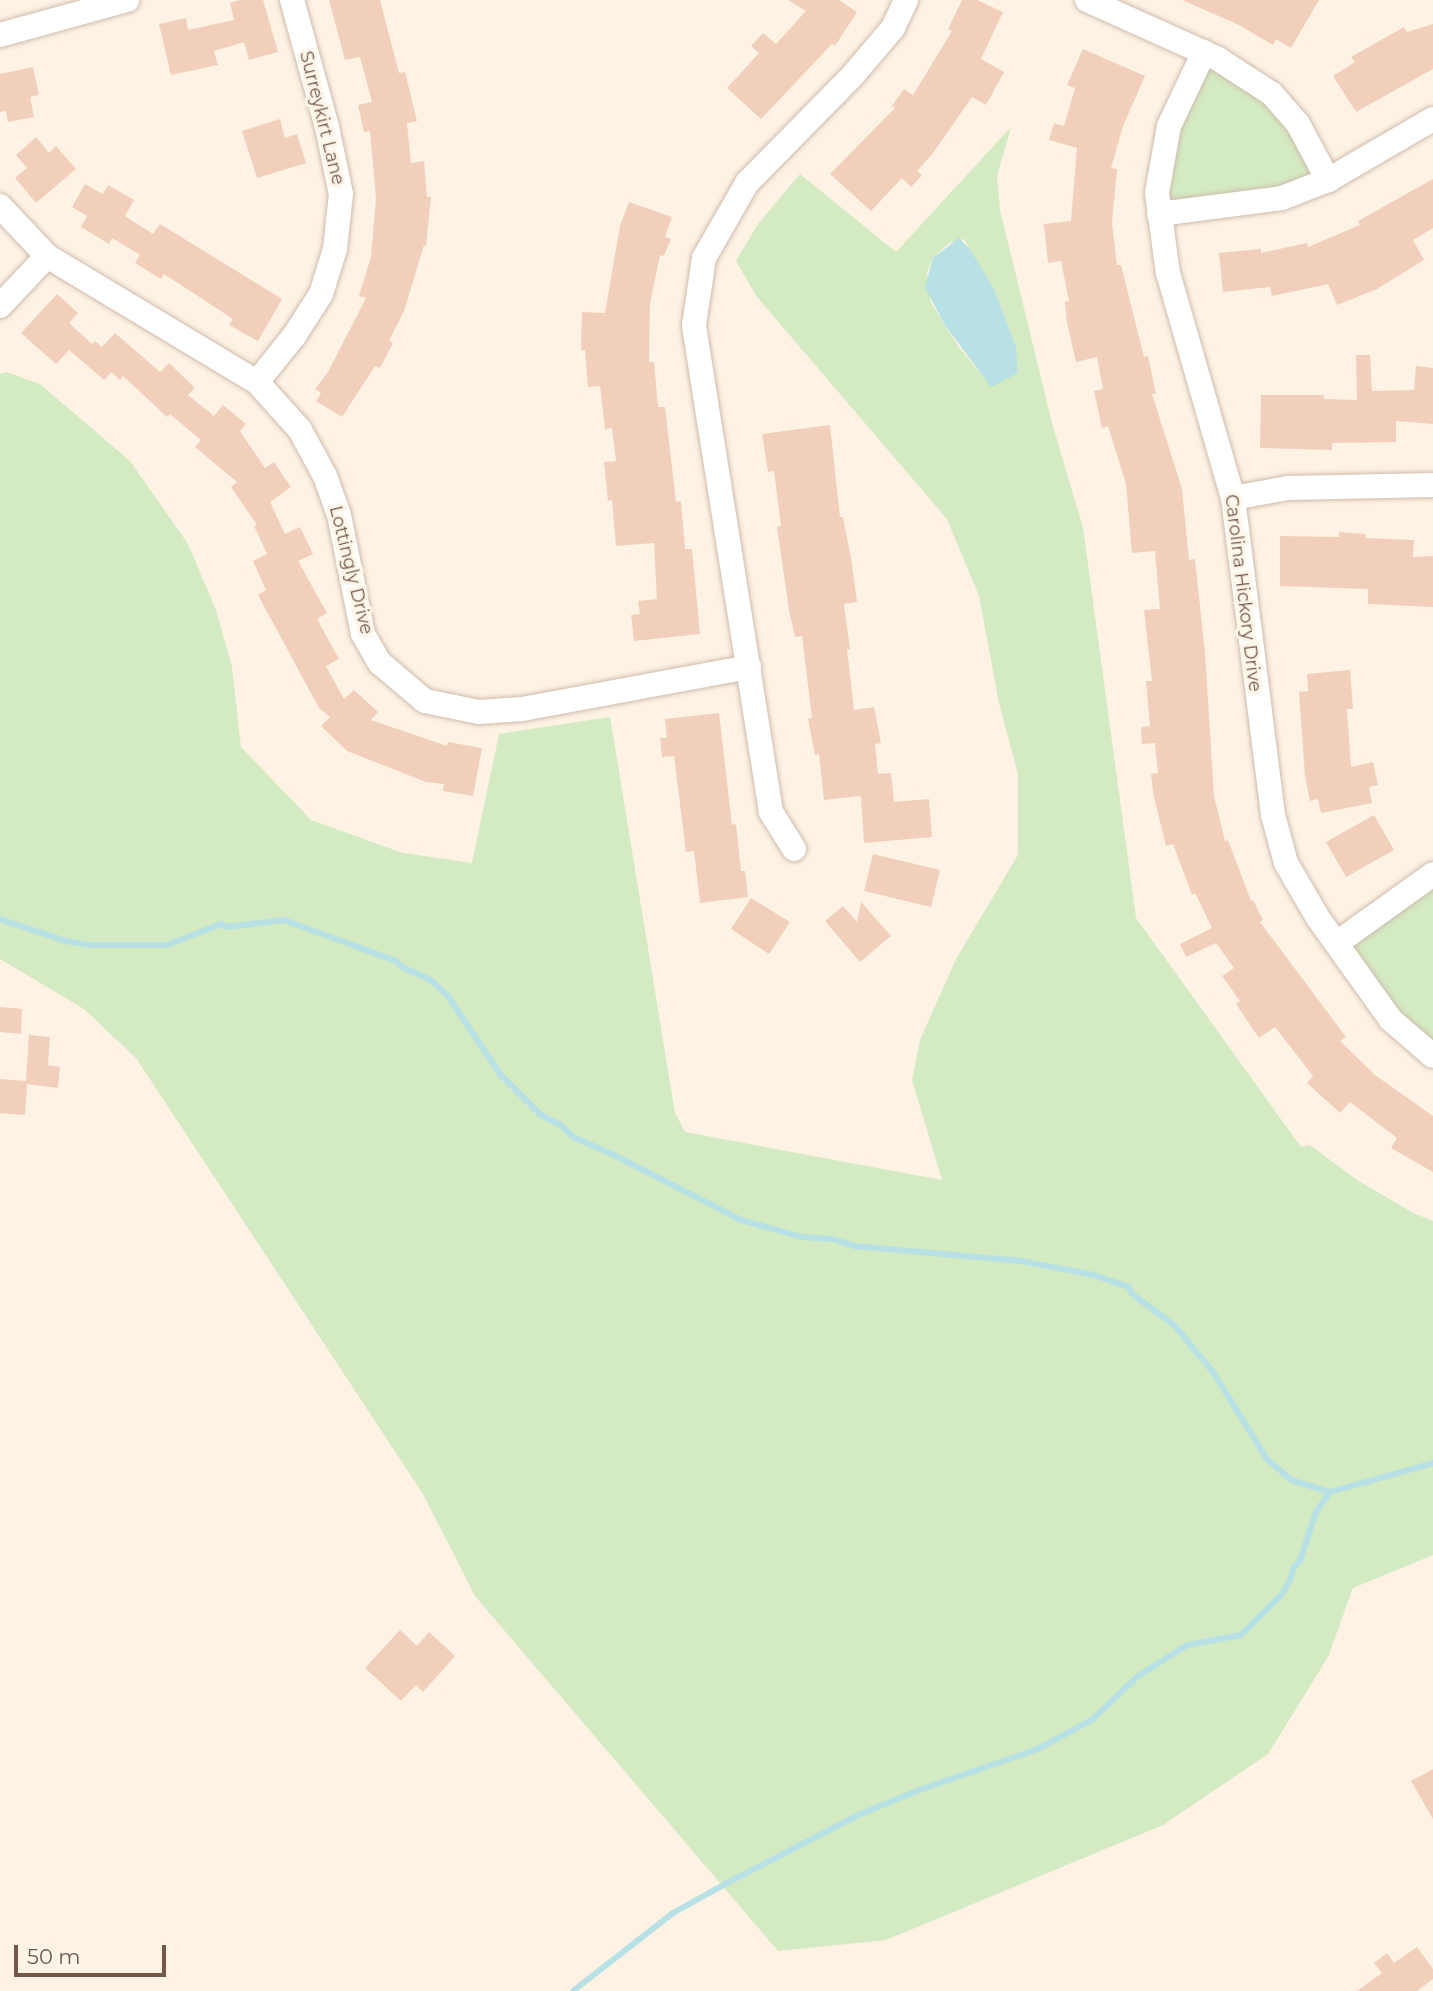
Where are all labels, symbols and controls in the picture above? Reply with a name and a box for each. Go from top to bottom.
street label: Surreykirt Lane [295,49,349,187]
street label: Carolina Hickory Drive [1220,493,1266,693]
street label: Lottingly Drive [325,503,377,637]
scale bar [18,1932,170,1976]
text: 50 m [27,1944,81,1969]

